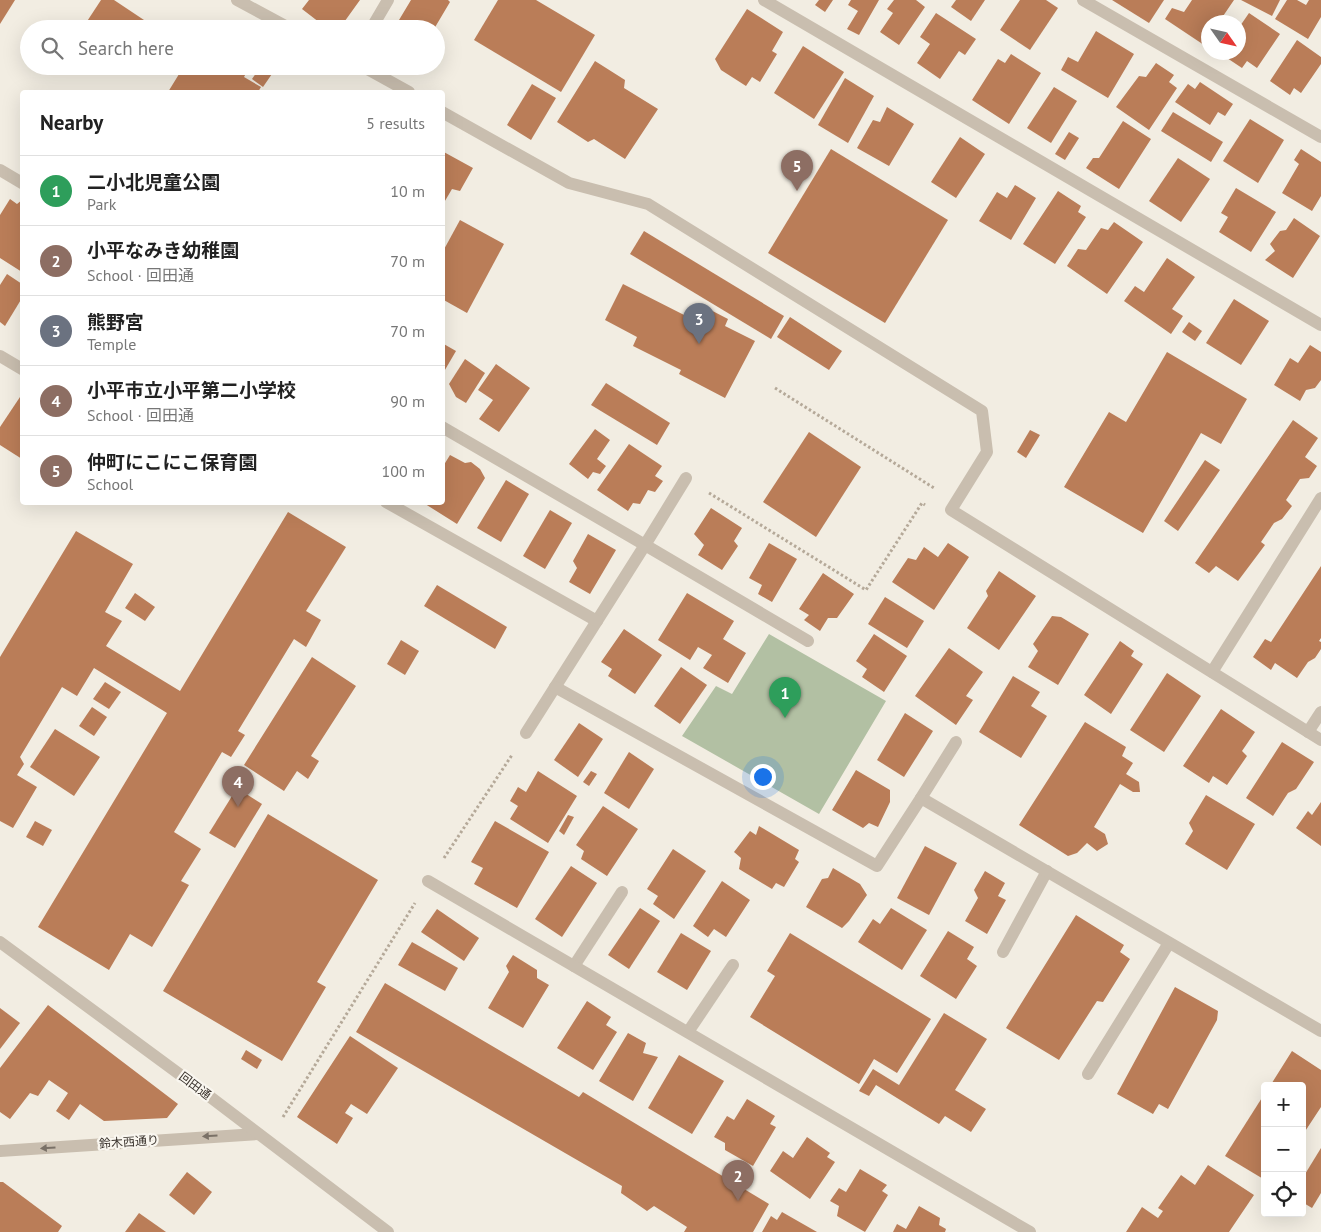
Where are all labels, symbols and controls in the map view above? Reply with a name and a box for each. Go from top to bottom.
north arrow [1201,15,1246,60]
search box [20,20,445,75]
icon: search [38,34,66,62]
text: Search here [78,36,174,60]
text: Nearby [40,109,103,136]
text: 5 results [366,113,425,133]
pin: 5 [781,150,813,191]
text: 二小北児童公園 [87,170,220,194]
text: 1 [51,181,61,201]
text: 10 m [390,181,425,201]
text: Park [87,194,116,214]
text: 小平なみき幼稚園 [87,238,239,262]
text: 2 [51,251,61,271]
text: 70 m [390,251,425,271]
text: School · 回田通 [87,265,194,285]
pin: 3 [683,303,715,344]
text: 熊野宮 [87,310,144,334]
text: 3 [51,321,61,341]
text: 70 m [390,321,425,341]
text: Temple [87,334,136,354]
text: 小平市立小平第二小学校 [87,378,296,402]
text: 4 [51,391,61,411]
text: 90 m [390,391,425,411]
text: School · 回田通 [87,405,194,425]
text: 仲町にこにこ保育園 [87,450,257,474]
text: 5 [51,461,61,481]
text: 100 m [382,461,425,481]
text: School [87,474,133,494]
pin: 1 [769,677,801,718]
your location [750,764,776,790]
pin: 4 [222,766,254,807]
street label: 回田通 [176,1069,214,1102]
map controls [1261,1082,1306,1217]
button: + [1261,1082,1306,1127]
button: − [1261,1127,1306,1172]
street label: 鈴木西通り [99,1132,159,1151]
one-way arrow [201,1132,217,1140]
one-way arrow [39,1144,55,1152]
pin: 2 [722,1160,754,1201]
button: locate [1261,1172,1306,1217]

